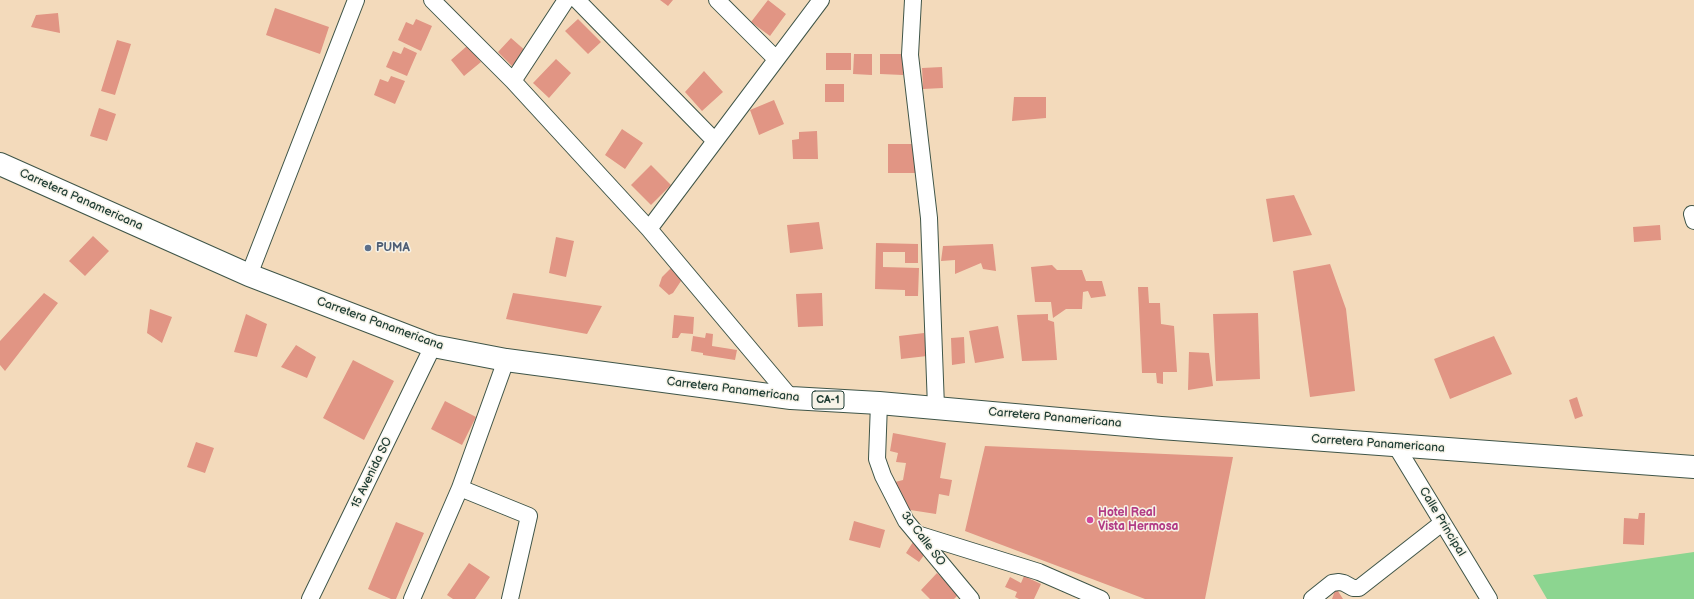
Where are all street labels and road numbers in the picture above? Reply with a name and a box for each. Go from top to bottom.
street label: Carretera Panamericana [17,166,145,234]
street label: Carretera Panamericana [315,294,445,354]
street label: Carretera Panamericana [666,375,800,405]
road number: CA-1 [812,391,844,409]
street label: Carretera Panamericana [988,405,1122,431]
street label: Carretera Panamericana [1311,432,1445,456]
street label: 15 Avenida SO [349,435,395,511]
street label: Calle Principal [1416,485,1468,559]
street label: 3a Calle SO [898,509,948,569]

